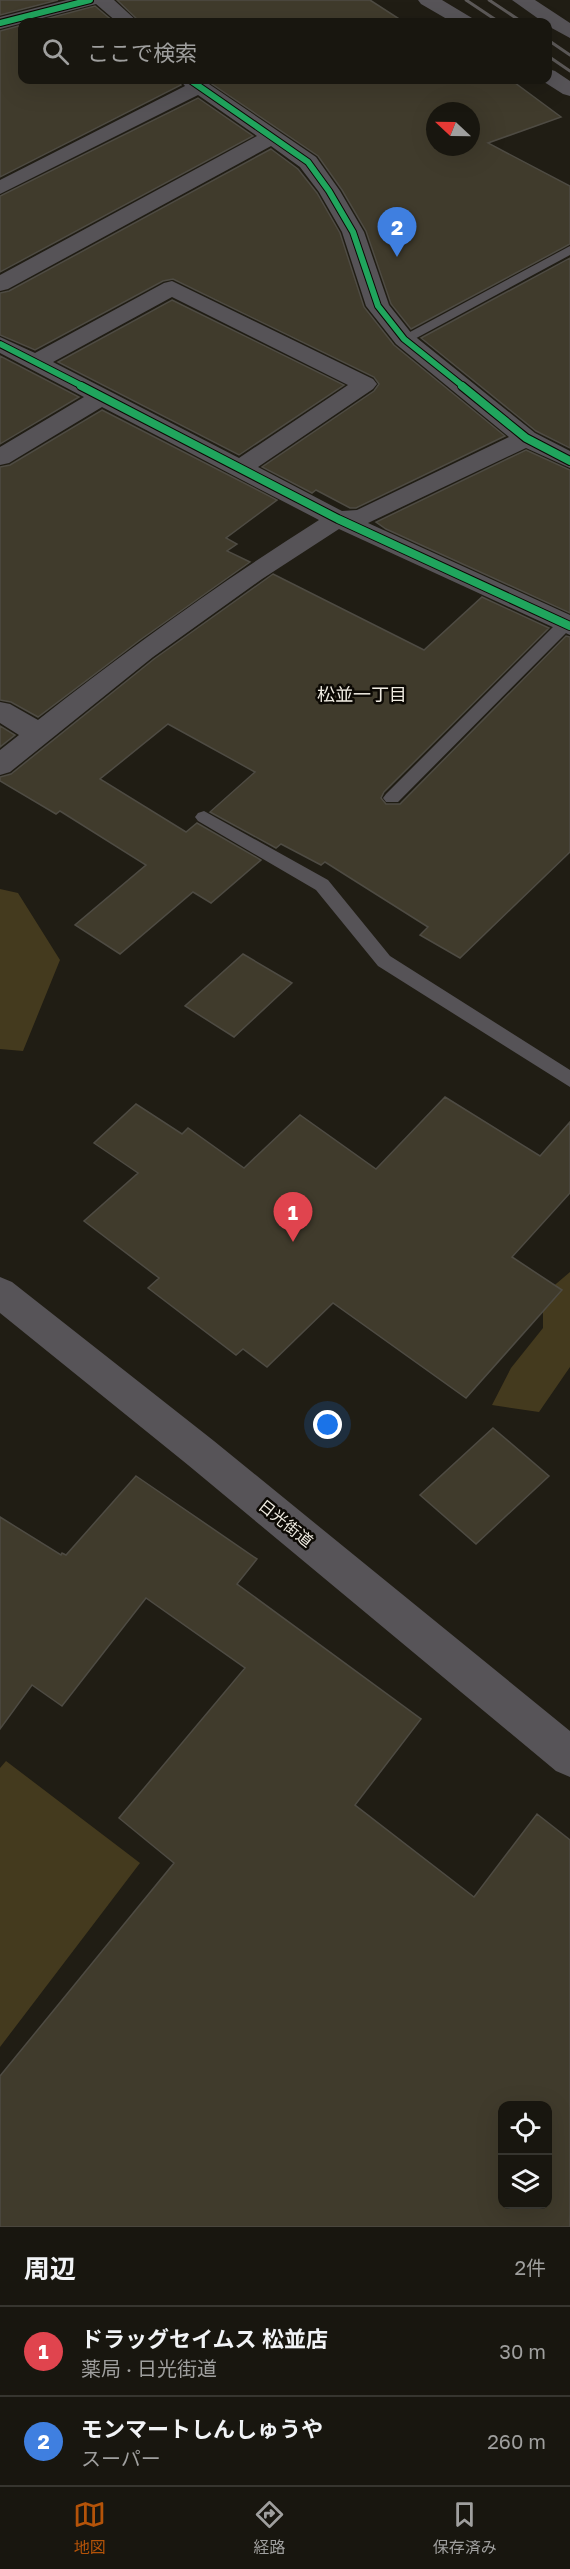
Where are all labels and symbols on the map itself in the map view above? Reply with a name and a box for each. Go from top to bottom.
north arrow [426,102,480,156]
pin: 2 [378,208,416,257]
district label: 松並一丁目 [317,683,407,705]
pin: 1 [274,1192,312,1242]
your location [313,1410,342,1439]
street label: 日光街道 [255,1495,317,1551]

